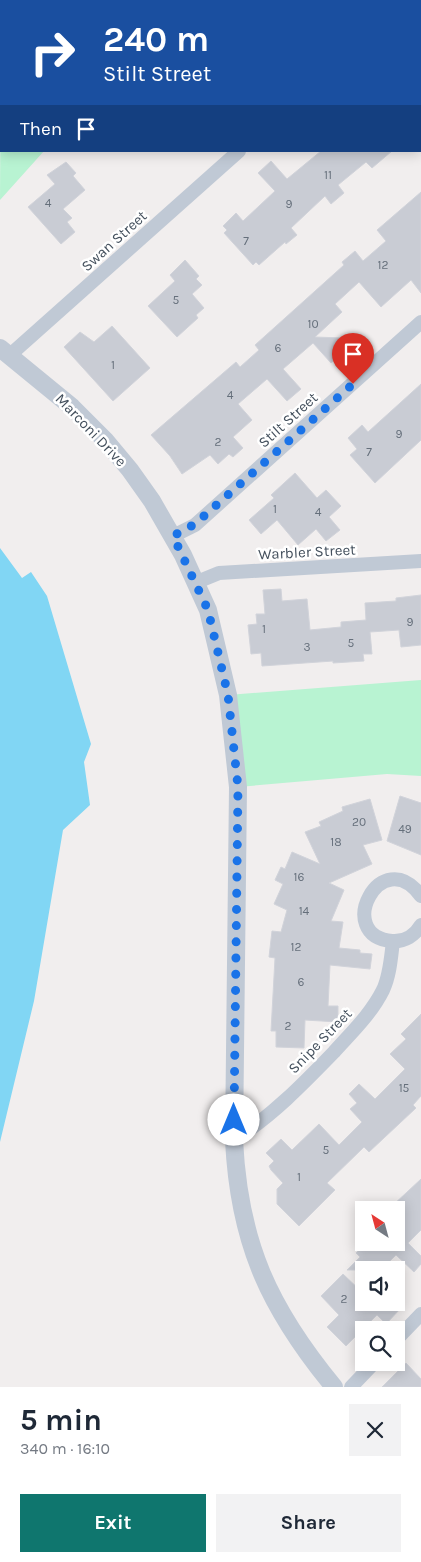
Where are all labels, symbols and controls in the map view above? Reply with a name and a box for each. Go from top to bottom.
text: 240 m [103,19,209,60]
icon: right [20,20,85,85]
text: Stilt Street [103,61,211,87]
icon: arrive [72,115,100,143]
text: Then [20,118,62,140]
house number: 11 [324,168,332,182]
house number: 4 [45,196,52,210]
house number: 9 [286,197,293,211]
street label: Swan Street [78,207,151,275]
house number: 7 [243,234,249,248]
house number: 12 [378,258,389,272]
house number: 5 [173,293,180,307]
house number: 10 [307,317,319,331]
pin [332,333,374,384]
icon: arrive [339,340,367,368]
house number: 6 [275,341,282,355]
house number: 1 [111,358,115,372]
house number: 4 [227,388,234,402]
street label: Stilt Street [255,388,322,451]
street label: Marconi Drive [52,390,130,470]
house number: 9 [396,427,403,441]
house number: 2 [215,435,222,449]
house number: 7 [366,445,372,459]
house number: 1 [273,502,277,516]
house number: 4 [315,505,322,519]
street label: Warbler Street [258,540,357,564]
house number: 9 [407,615,414,629]
house number: 1 [262,622,266,636]
house number: 5 [348,636,355,650]
house number: 3 [303,640,311,654]
house number: 20 [352,815,366,829]
house number: 49 [398,822,412,836]
house number: 18 [330,835,342,849]
house number: 16 [294,870,305,884]
house number: 14 [299,904,310,918]
house number: 12 [291,940,302,954]
house number: 6 [298,975,305,989]
street label: Snipe Street [284,1004,356,1077]
house number: 2 [285,1019,292,1033]
house number: 15 [399,1081,410,1095]
position arrow [207,1093,259,1145]
house number: 5 [323,1143,330,1157]
house number: 1 [297,1170,301,1184]
north arrow [355,1201,405,1251]
map controls [355,1201,405,1371]
button: sound [355,1261,405,1311]
house number: 2 [341,1292,348,1306]
button: search [355,1321,405,1371]
text: 5 min [20,1402,102,1438]
button: close [349,1404,401,1456]
text: 340 m · 16:10 [20,1439,110,1458]
button: Exit [20,1494,206,1552]
button: Share [216,1494,401,1552]

